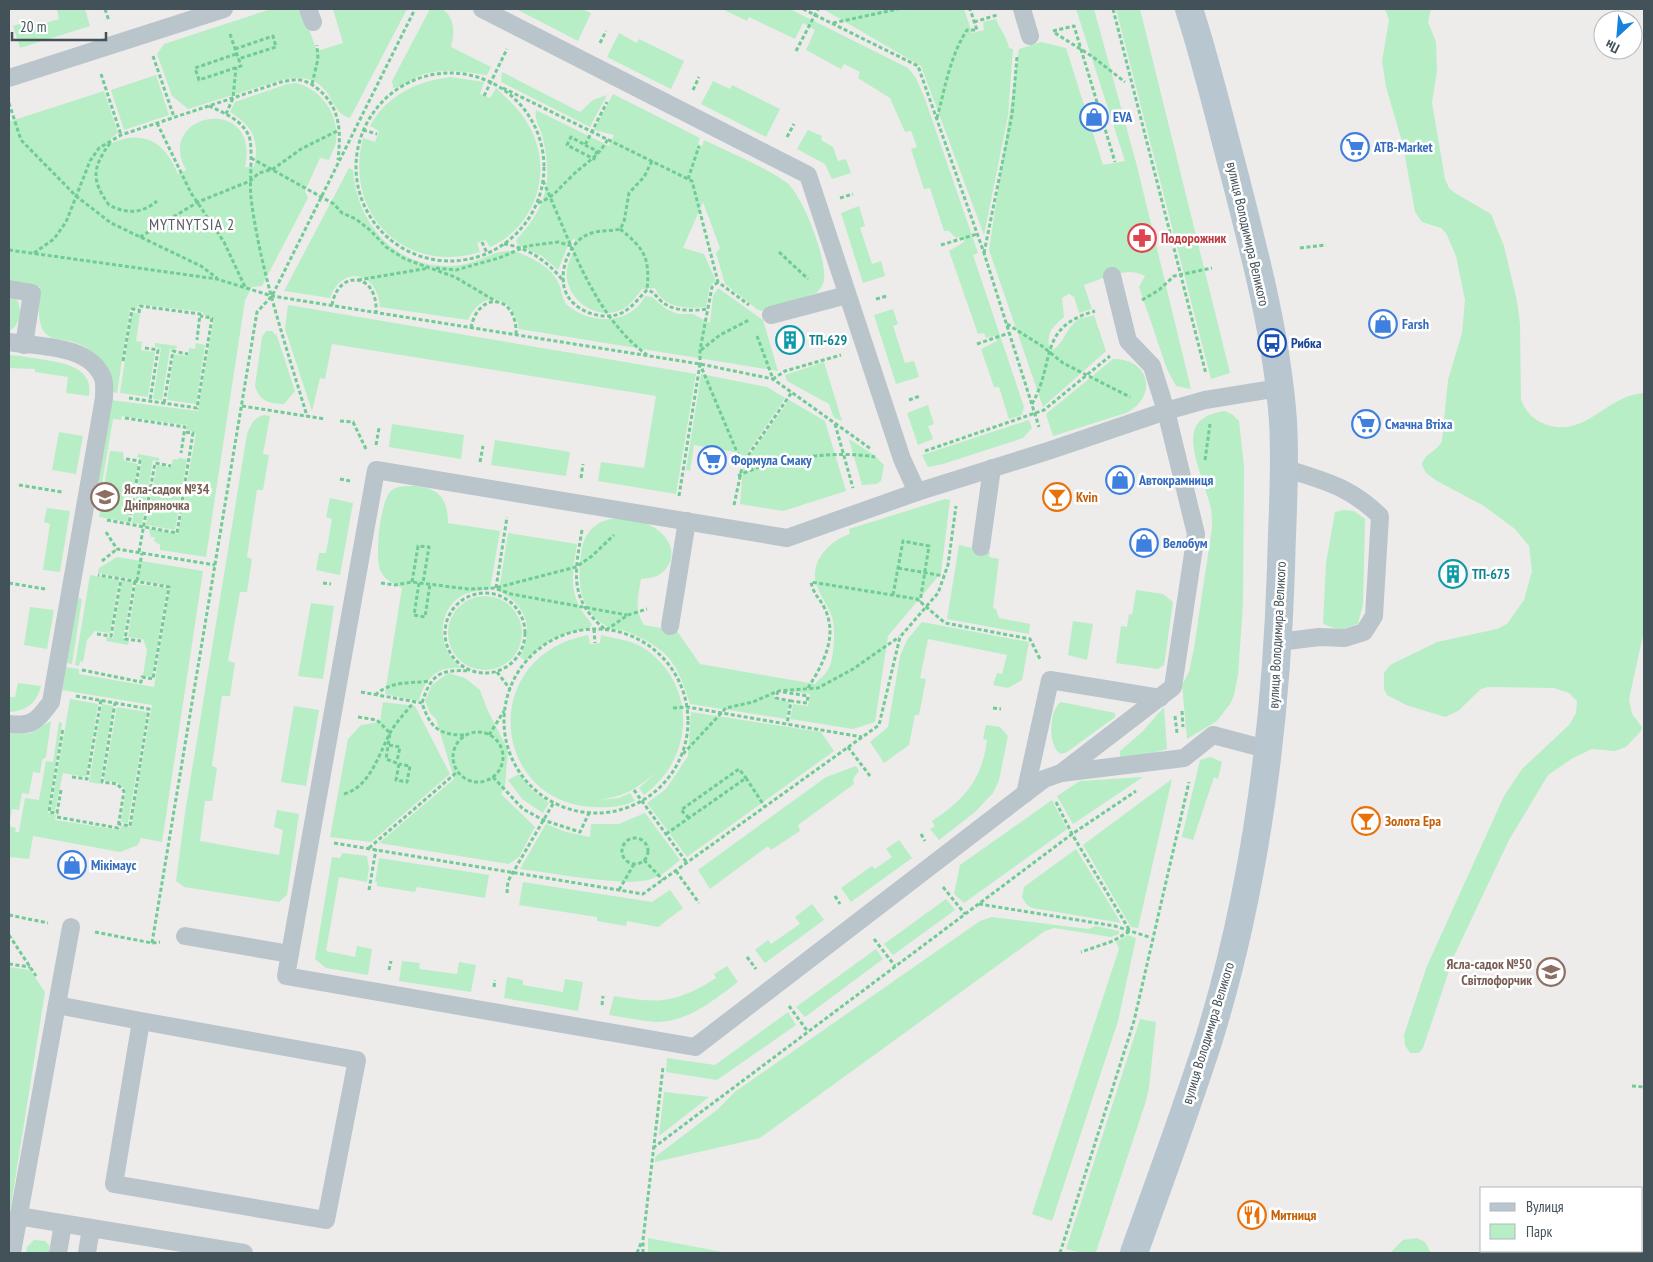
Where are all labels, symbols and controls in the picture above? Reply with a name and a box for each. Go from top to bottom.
scale bar [12,10,106,42]
north arrow [1593,10,1643,60]
text: 20 m [20,17,46,36]
text: Пн [1602,36,1622,58]
shop icon: EVA [1079,102,1109,132]
place label: EVA [1113,108,1133,126]
supermarket icon: ATB-Market [1340,132,1370,162]
place label: ATB-Market [1373,138,1433,156]
street label: вулиця Володимира Великого [1223,160,1273,308]
district label: MYTNYTSIA 2 [149,214,235,234]
pharmacy icon: Подорожник [1127,223,1157,253]
place label: Подорожник [1161,229,1227,247]
shop icon: Farsh [1368,309,1398,339]
place label: Farsh [1402,315,1429,333]
building icon: ТП-629 [775,325,805,355]
bus stop icon: Рибка [1257,328,1287,358]
place label: ТП-629 [809,331,848,349]
place label: Рибка [1291,334,1322,352]
supermarket icon: Смачна Втіха [1351,409,1381,439]
place label: Смачна Втіха [1385,415,1453,433]
supermarket icon: Формула Смаку [697,445,727,475]
place label: Формула Смаку [731,451,812,469]
shop icon: Автокрамниця [1105,465,1135,495]
place label: Автокрамниця [1138,471,1213,489]
place label: Ясла-садок №34 Дніпряночка [124,480,210,514]
school or university icon: Ясла-садок №34 Дніпряночка [90,482,120,512]
bar icon: Kvin [1042,482,1072,512]
place label: Kvin [1076,488,1098,506]
shop icon: Велобум [1129,528,1159,558]
place label: Велобум [1163,534,1208,552]
building icon: ТП-675 [1438,559,1468,589]
street label: вулиця Володимира Великого [1264,561,1290,709]
place label: ТП-675 [1472,565,1510,583]
bar icon: Золота Ера [1351,806,1381,836]
place label: Золота Ера [1385,812,1441,830]
shop icon: Мікімаус [57,850,87,880]
place label: Мікімаус [91,856,136,874]
place label: Ясла-садок №50 Світлофорчик [1446,955,1532,989]
school or university icon: Ясла-садок №50 Світлофорчик [1536,957,1566,987]
street label: вулиця Володимира Великого [1178,960,1238,1106]
legend [1480,1187,1643,1252]
text: Вулиця [1526,1197,1564,1216]
restaurant icon: Митниця [1237,1200,1267,1230]
place label: Митниця [1271,1206,1316,1224]
text: Парк [1526,1222,1552,1241]

